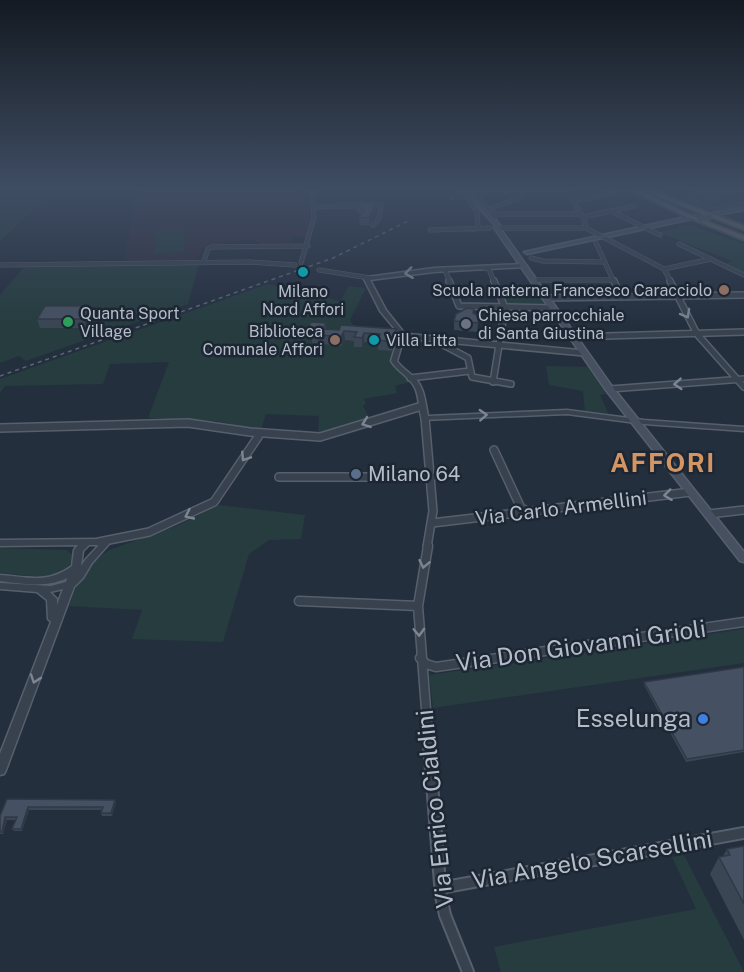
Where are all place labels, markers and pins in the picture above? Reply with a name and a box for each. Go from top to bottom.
marker: Milano Nord Affori [296,265,310,279]
place label: Scuola materna Francesco Caracciolo [432,281,712,300]
place label: Milano Nord Affori [262,282,344,319]
marker: Scuola materna Francesco Caracciolo [717,283,731,297]
place label: Quanta Sport Village [80,304,179,341]
place label: Chiesa parrocchiale di Santa Giustina [478,306,625,343]
marker: Quanta Sport Village [61,315,75,329]
marker: Chiesa parrocchiale di Santa Giustina [459,317,473,331]
place label: Biblioteca Comunale Affori [202,322,323,359]
place label: Villa Litta [386,331,457,350]
marker: Biblioteca Comunale Affori [328,333,342,347]
marker: Villa Litta [367,333,381,347]
place label: Milano 64 [368,462,460,486]
marker: Milano 64 [349,467,363,481]
place label: Esselunga [576,704,691,732]
marker: Esselunga [696,712,710,726]

